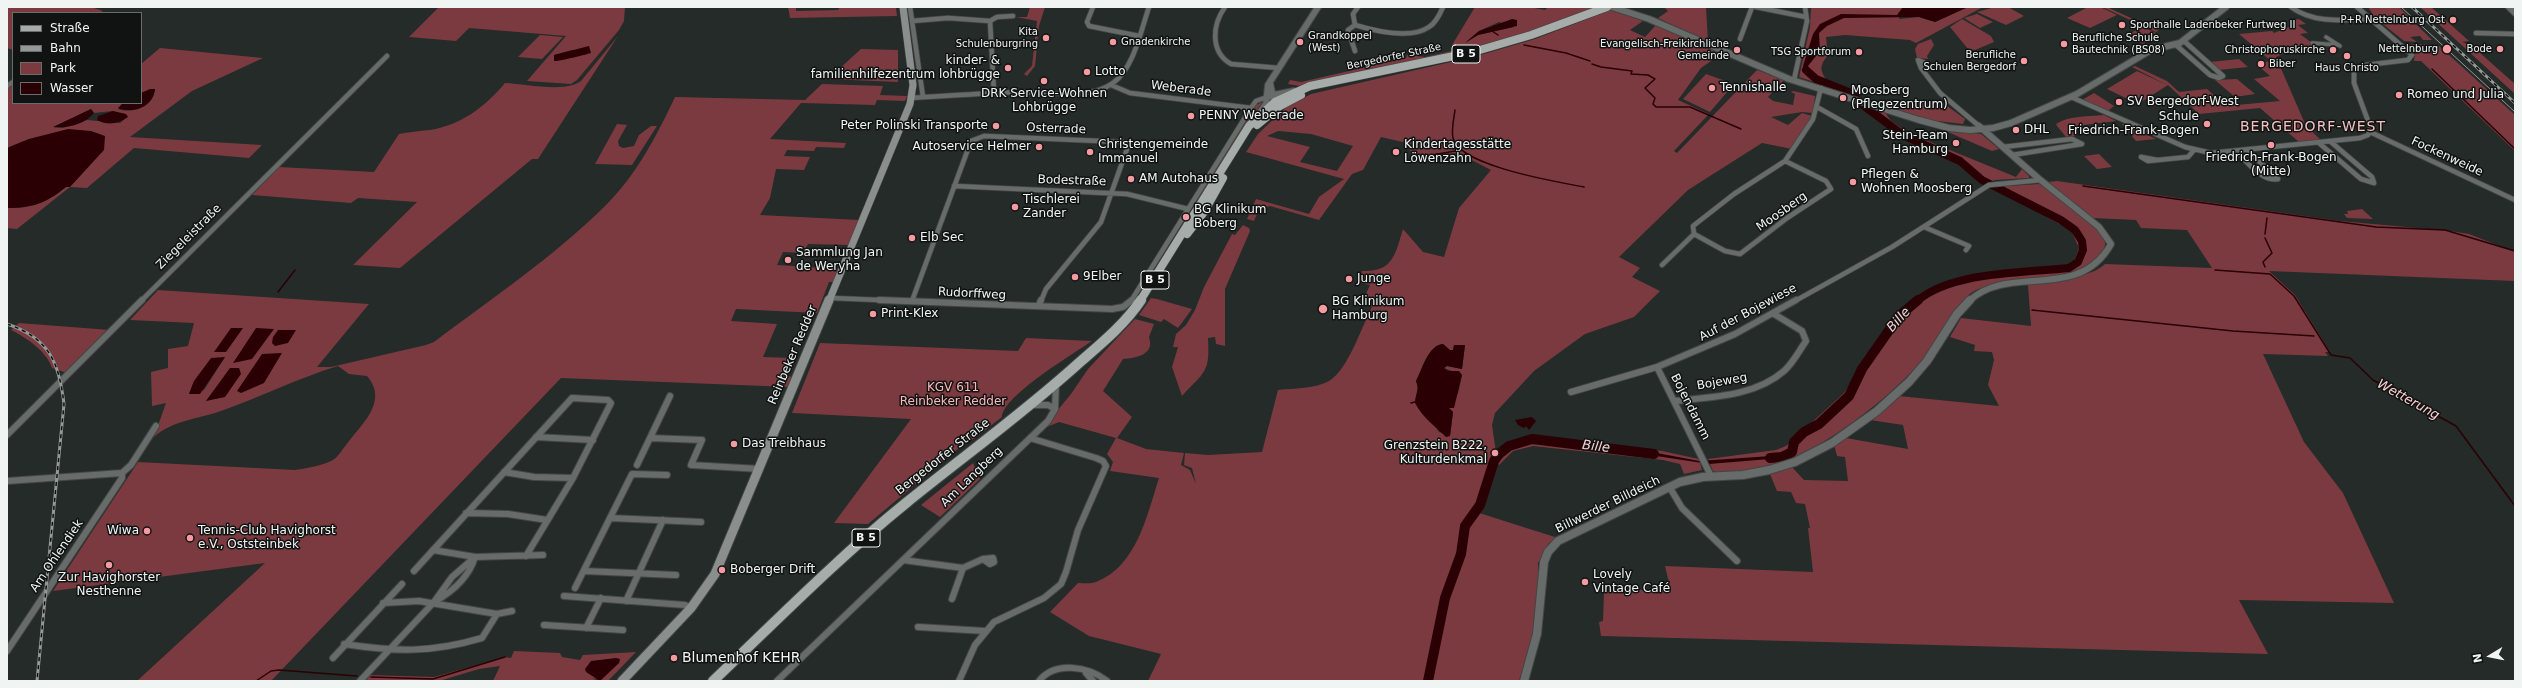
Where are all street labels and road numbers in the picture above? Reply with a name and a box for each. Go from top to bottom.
street label: Bergedorfer Straße [1346,41,1442,73]
road number: B 5 [1452,45,1480,63]
street label: Weberade [1150,78,1212,100]
street label: Osterrade [1026,121,1086,137]
street label: Fockenweide [2409,134,2485,180]
street label: Bodestraße [1037,173,1107,189]
street label: Moosberg [1754,189,1810,235]
street label: Ziegeleistraße [153,201,225,273]
road number: B 5 [1141,271,1169,289]
street label: Auf der Bojewiese [1697,281,1799,345]
street label: Rudorffweg [937,285,1007,303]
street label: Reinbeker Redder [766,303,820,407]
street label: Bojeweg [1696,370,1748,394]
street label: Bojendamm [1667,372,1713,442]
street label: Bergedorfer Straße [893,416,993,498]
street label: Am Langberg [938,444,1006,510]
street label: Billwerder Billdeich [1553,473,1663,537]
street label: Am Ohlendiek [27,517,87,595]
road number: B 5 [852,529,880,547]

